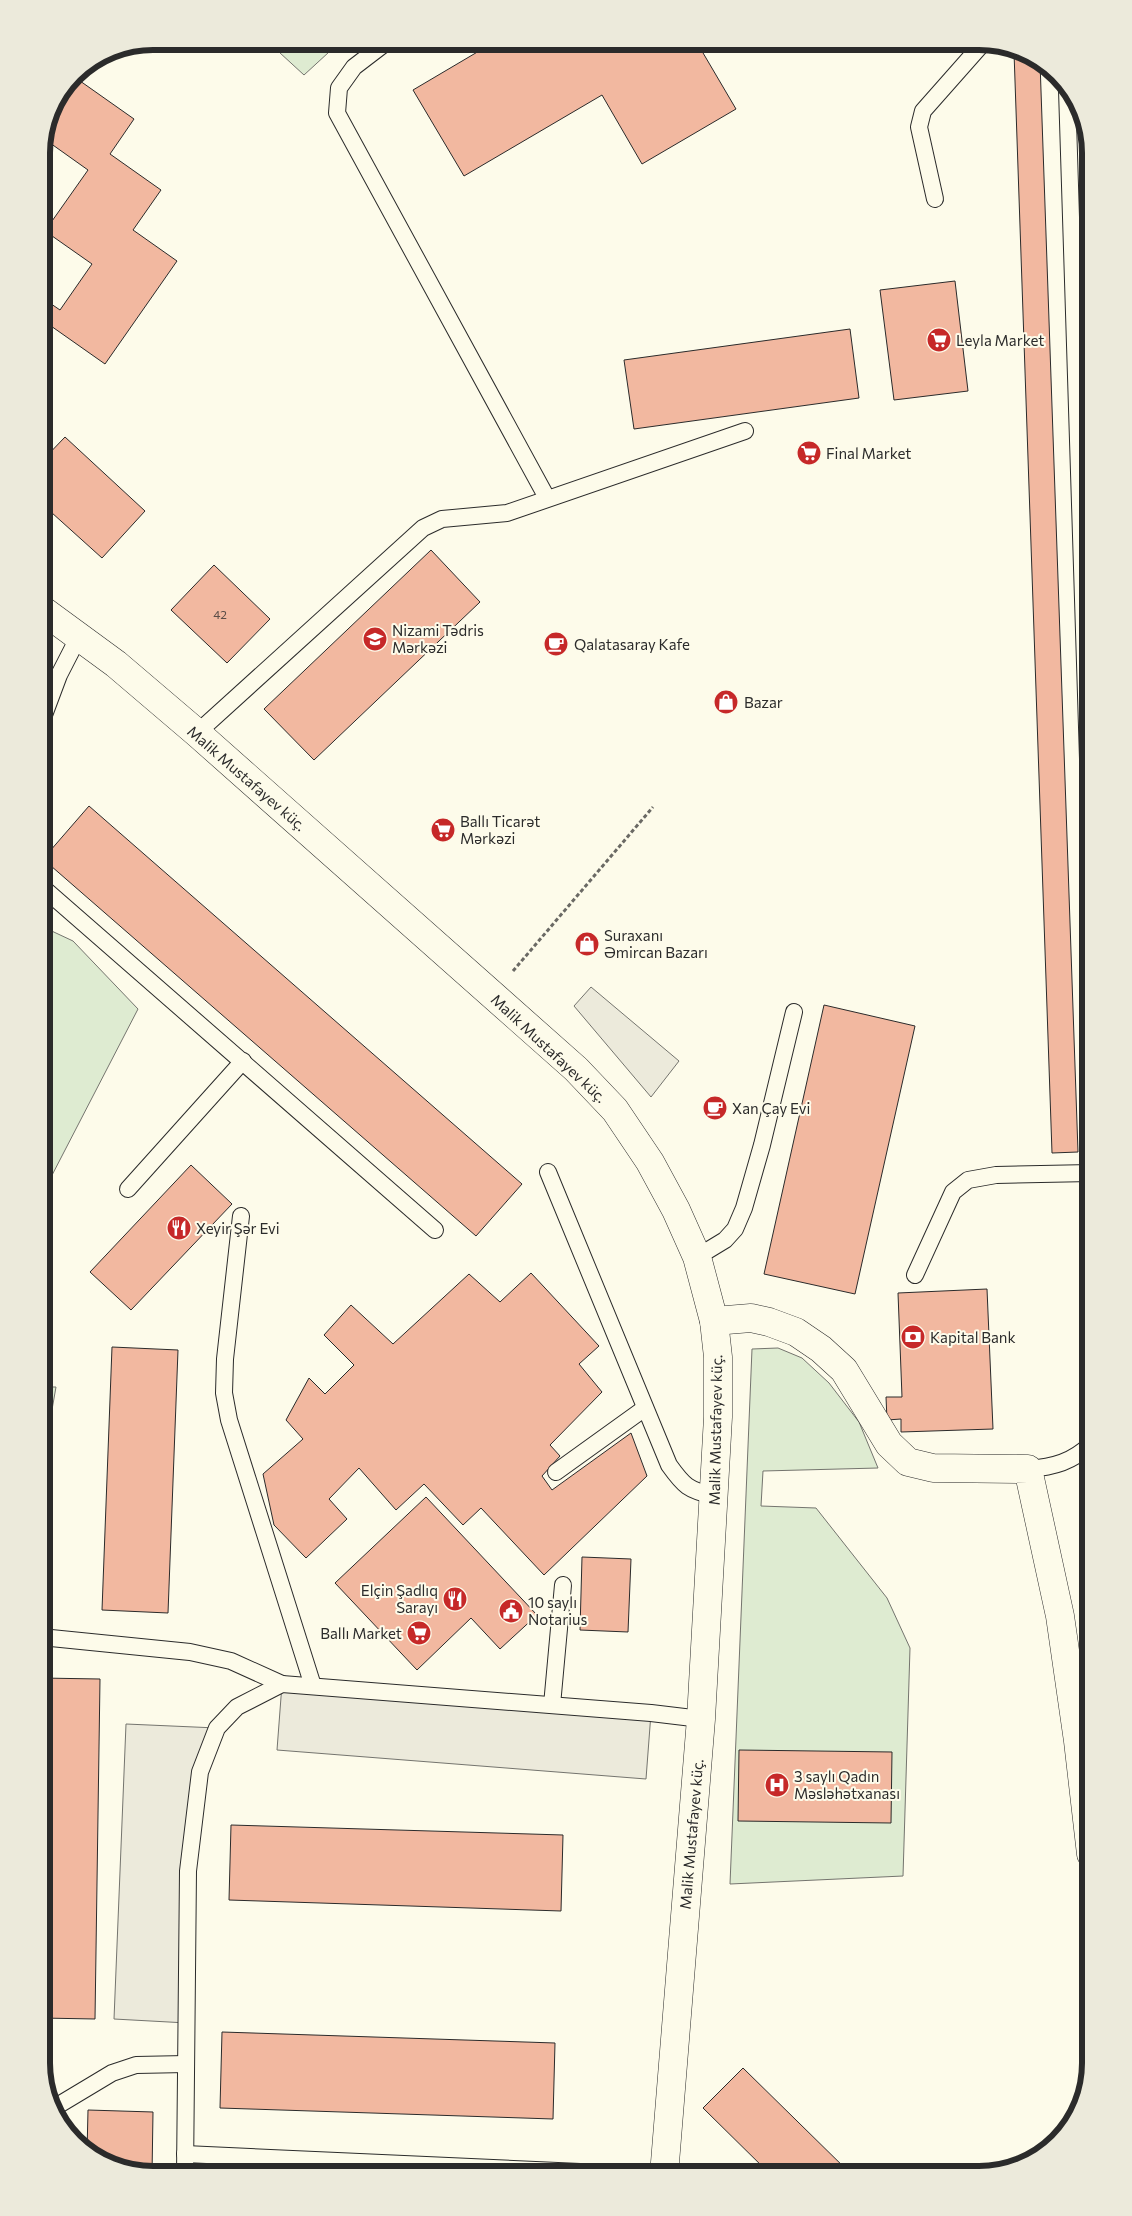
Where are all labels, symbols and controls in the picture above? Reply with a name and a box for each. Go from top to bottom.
supermarket icon: Leyla Market [926,327,952,353]
place label: Leyla Market [956,331,1044,349]
supermarket icon: Final Market [796,440,822,466]
place label: Final Market [826,444,911,462]
house number: 42 [213,607,227,621]
place label: Nizami Tədris Mərkəzi [392,621,484,656]
school or university icon: Nizami Tədris Mərkəzi [362,626,388,652]
cafe icon: Qalatasaray Kafe [543,631,569,657]
place label: Qalatasaray Kafe [574,635,690,653]
shop icon: Bazar [713,689,739,715]
place label: Bazar [744,693,783,711]
street label: Malik Mustafayev küç. [184,722,310,834]
place label: Ballı Ticarət Mərkəzi [460,812,540,847]
supermarket icon: Ballı Ticarət Mərkəzi [430,817,456,843]
place label: Suraxanı Əmircan Bazarı [604,926,708,961]
shop icon: Suraxanı Əmircan Bazarı [574,931,600,957]
street label: Malik Mustafayev küç. [488,990,610,1106]
cafe icon: Xan Çay Evi [702,1095,728,1121]
place label: Xan Çay Evi [732,1099,810,1117]
restaurant icon: Xeyir Şər Evi [166,1215,192,1241]
place label: Xeyir Şər Evi [196,1219,280,1237]
bank icon: Kapital Bank [900,1324,926,1350]
place label: Kapital Bank [930,1328,1016,1346]
street label: Malik Mustafayev küç. [705,1354,725,1506]
place label: Elçin Şadlıq Sarayı [361,1581,438,1616]
restaurant icon: Elçin Şadlıq Sarayı [442,1586,468,1612]
place label: 10 saylı Notarius [528,1593,587,1628]
public building icon: 10 saylı Notarius [498,1598,524,1624]
supermarket icon: Ballı Market [406,1620,432,1646]
place label: Ballı Market [320,1624,402,1642]
street label: Malik Mustafayev küç. [675,1758,707,1910]
place label: 3 saylı Qadın Məsləhətxanası [794,1767,900,1802]
hospital icon: 3 saylı Qadın Məsləhətxanası [764,1772,790,1798]

